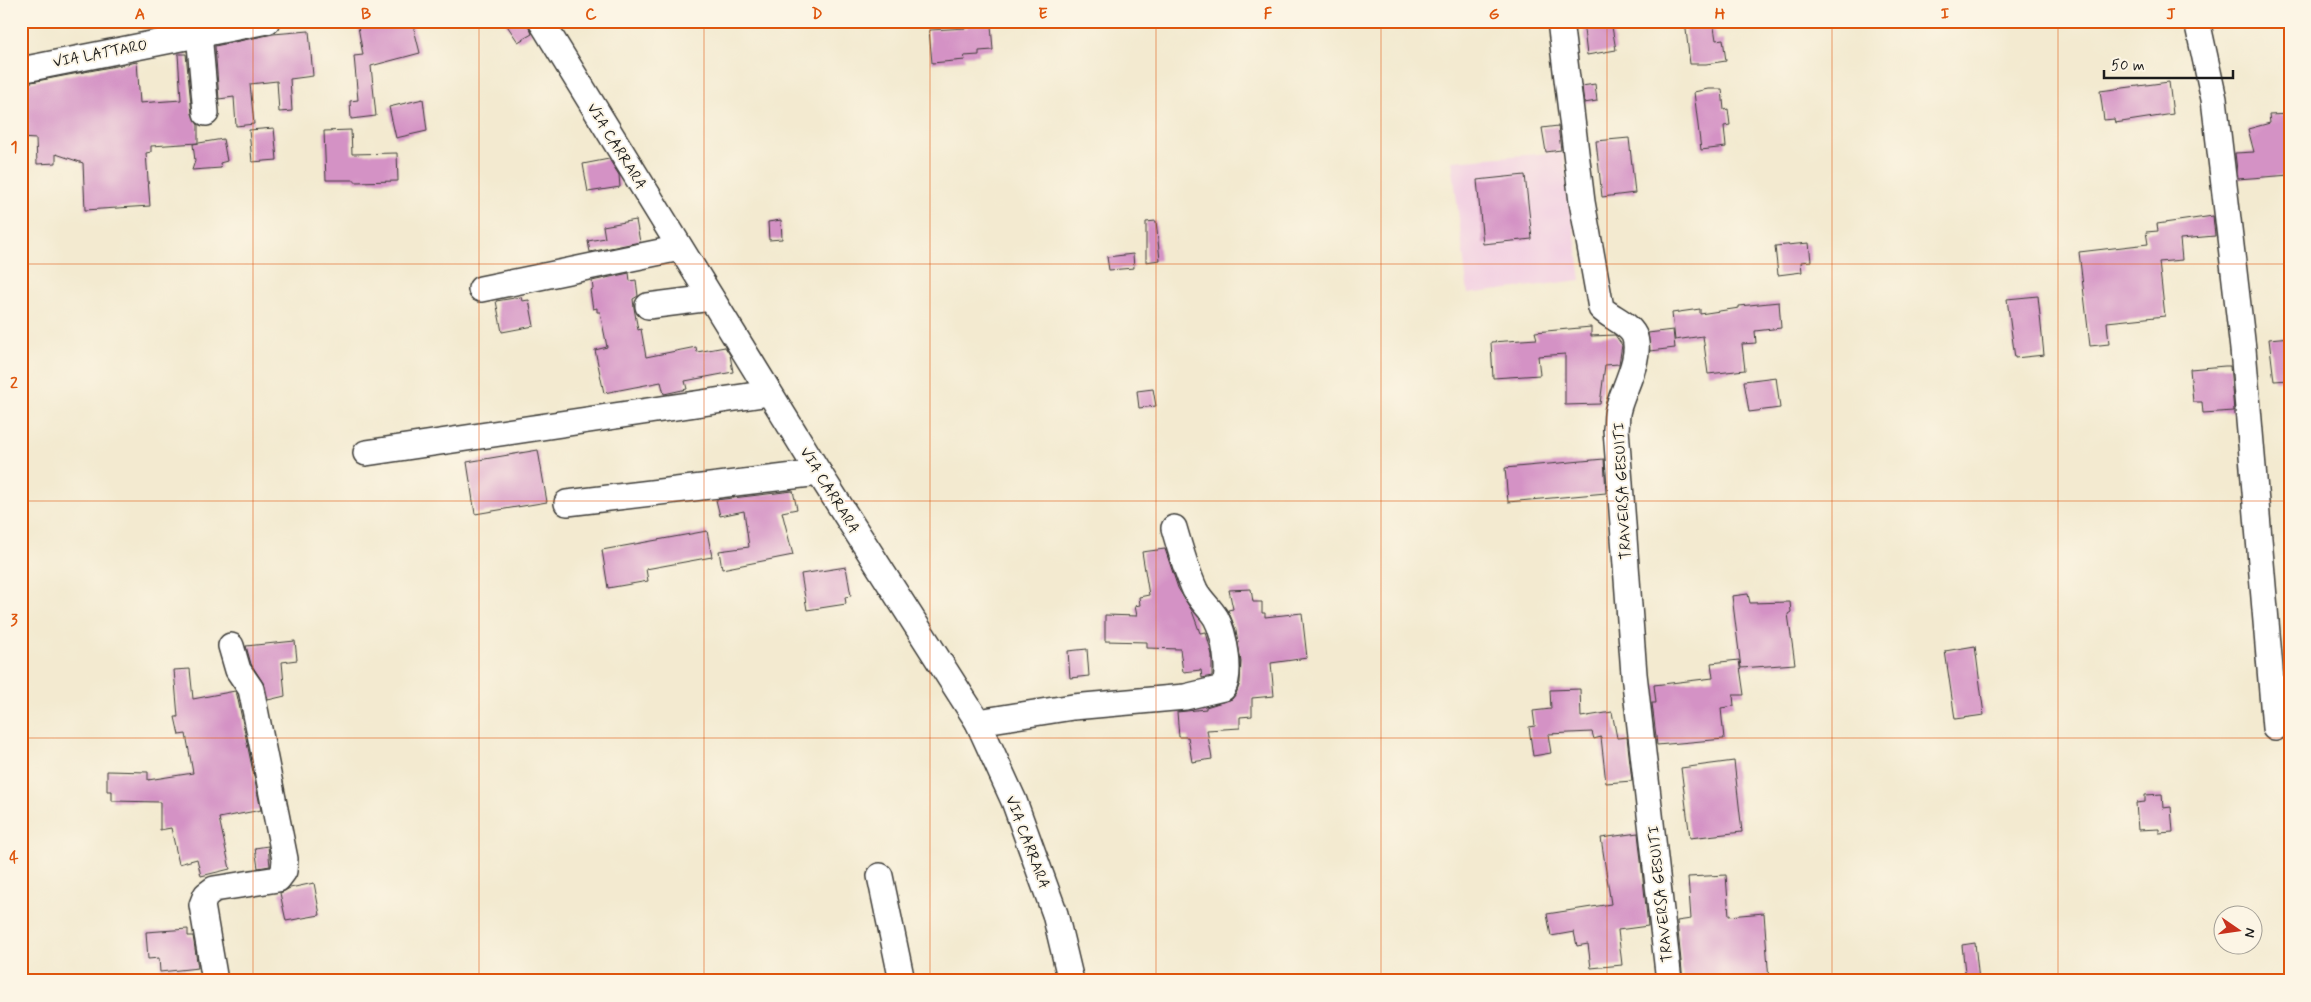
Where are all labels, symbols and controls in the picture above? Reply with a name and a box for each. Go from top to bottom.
text: A [135,4,145,25]
text: B [361,4,371,25]
text: C [585,4,597,25]
text: D [811,4,823,25]
text: E [1038,4,1048,25]
text: F [1264,4,1273,25]
text: G [1489,4,1500,25]
text: H [1715,4,1726,25]
text: I [1941,4,1950,25]
text: J [2166,4,2176,25]
street label: VIA LATTARO [51,35,149,73]
scale bar [2104,48,2232,80]
text: 50 m [2111,56,2145,76]
street label: VIA CARRARA [582,100,651,193]
text: 1 [10,137,18,158]
text: 2 [10,373,18,394]
street label: TRAVERSA GESUITI [1609,422,1637,560]
street label: VIA CARRARA [795,444,864,537]
text: 3 [10,610,18,631]
street label: VIA CARRARA [1000,793,1054,892]
street label: TRAVERSA GESUITI [1644,825,1678,963]
text: 4 [9,847,19,868]
north arrow [2214,904,2264,954]
text: N [2240,926,2260,939]

